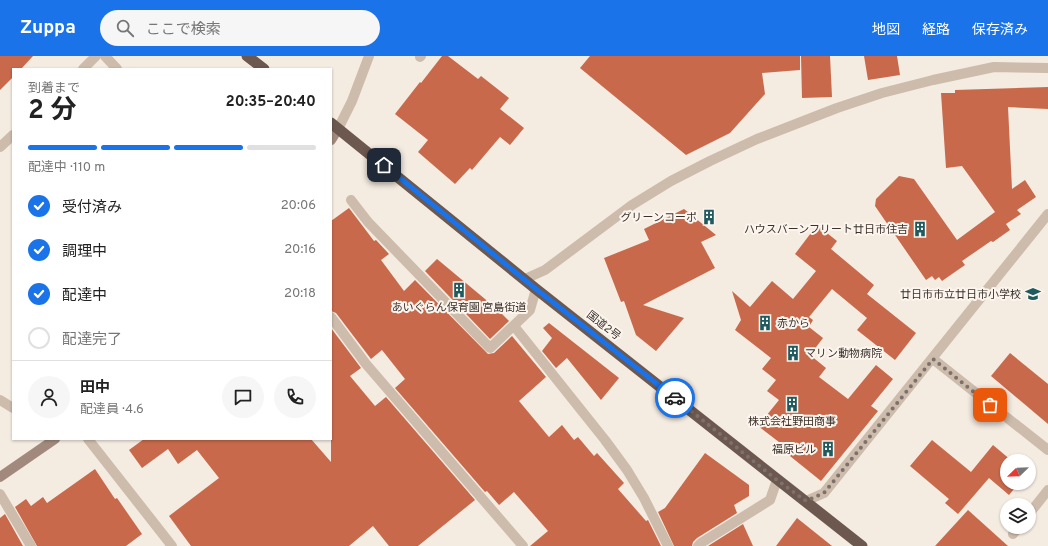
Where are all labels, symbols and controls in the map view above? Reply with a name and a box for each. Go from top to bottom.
search box [100,10,380,46]
text: Zuppa [20,16,76,40]
icon: search [114,17,136,39]
text: ここで検索 [146,21,221,40]
text: 地図 [872,22,900,39]
text: 経路 [922,22,950,39]
text: 保存済み [972,22,1028,39]
text: 到着まで [28,81,80,97]
text: 20:35–20:40 [225,93,316,112]
text: 2 分 [28,95,76,128]
pin [367,148,401,182]
icon: home [373,154,395,176]
text: 配達中 · 110 m [28,160,105,176]
icon: check [28,195,50,217]
text: 20:06 [281,198,316,214]
text: 受付済み [62,199,122,218]
building icon: グリーンコーポ [700,208,718,226]
place label: グリーンコーポ [621,211,697,225]
building icon: ハウスバーンフリート廿日市住吉 [911,220,929,238]
place label: ハウスバーンフリート廿日市住吉 [744,223,908,237]
icon: check [28,239,50,261]
text: 20:16 [284,242,316,258]
text: 調理中 [62,243,107,262]
building icon: あいぐらん保育園 宮島街道 [450,281,468,299]
icon: check [28,283,50,305]
school or university icon: 廿日市市立廿日市小学校 [1024,285,1042,303]
text: 20:18 [284,286,316,302]
text: 配達中 [62,287,107,306]
place label: 廿日市市立廿日市小学校 [900,288,1021,302]
place label: あいぐらん保育園 宮島街道 [392,301,526,315]
street label: 国道2号 [583,308,623,344]
building icon: 赤から [756,314,774,332]
place label: 赤から [777,317,810,331]
text: 配達完了 [62,331,122,350]
building icon: マリン動物病院 [784,344,802,362]
place label: マリン動物病院 [805,347,882,361]
button: person [28,376,70,418]
button: chat [222,376,264,418]
button: phone [274,376,316,418]
courier [655,378,695,418]
text: 田中 [80,379,110,398]
icon: car [664,387,686,409]
pin [973,388,1007,422]
icon: bag [979,394,1001,416]
building icon: 株式会社野田商事 [783,395,801,413]
text: 配達員 · 4.6 [80,402,144,418]
place label: 株式会社野田商事 [748,415,836,429]
building icon: 福原ビル [819,440,837,458]
place label: 福原ビル [772,443,816,457]
north arrow [1000,454,1036,490]
map controls [1000,454,1036,534]
button: layers [1000,498,1036,534]

